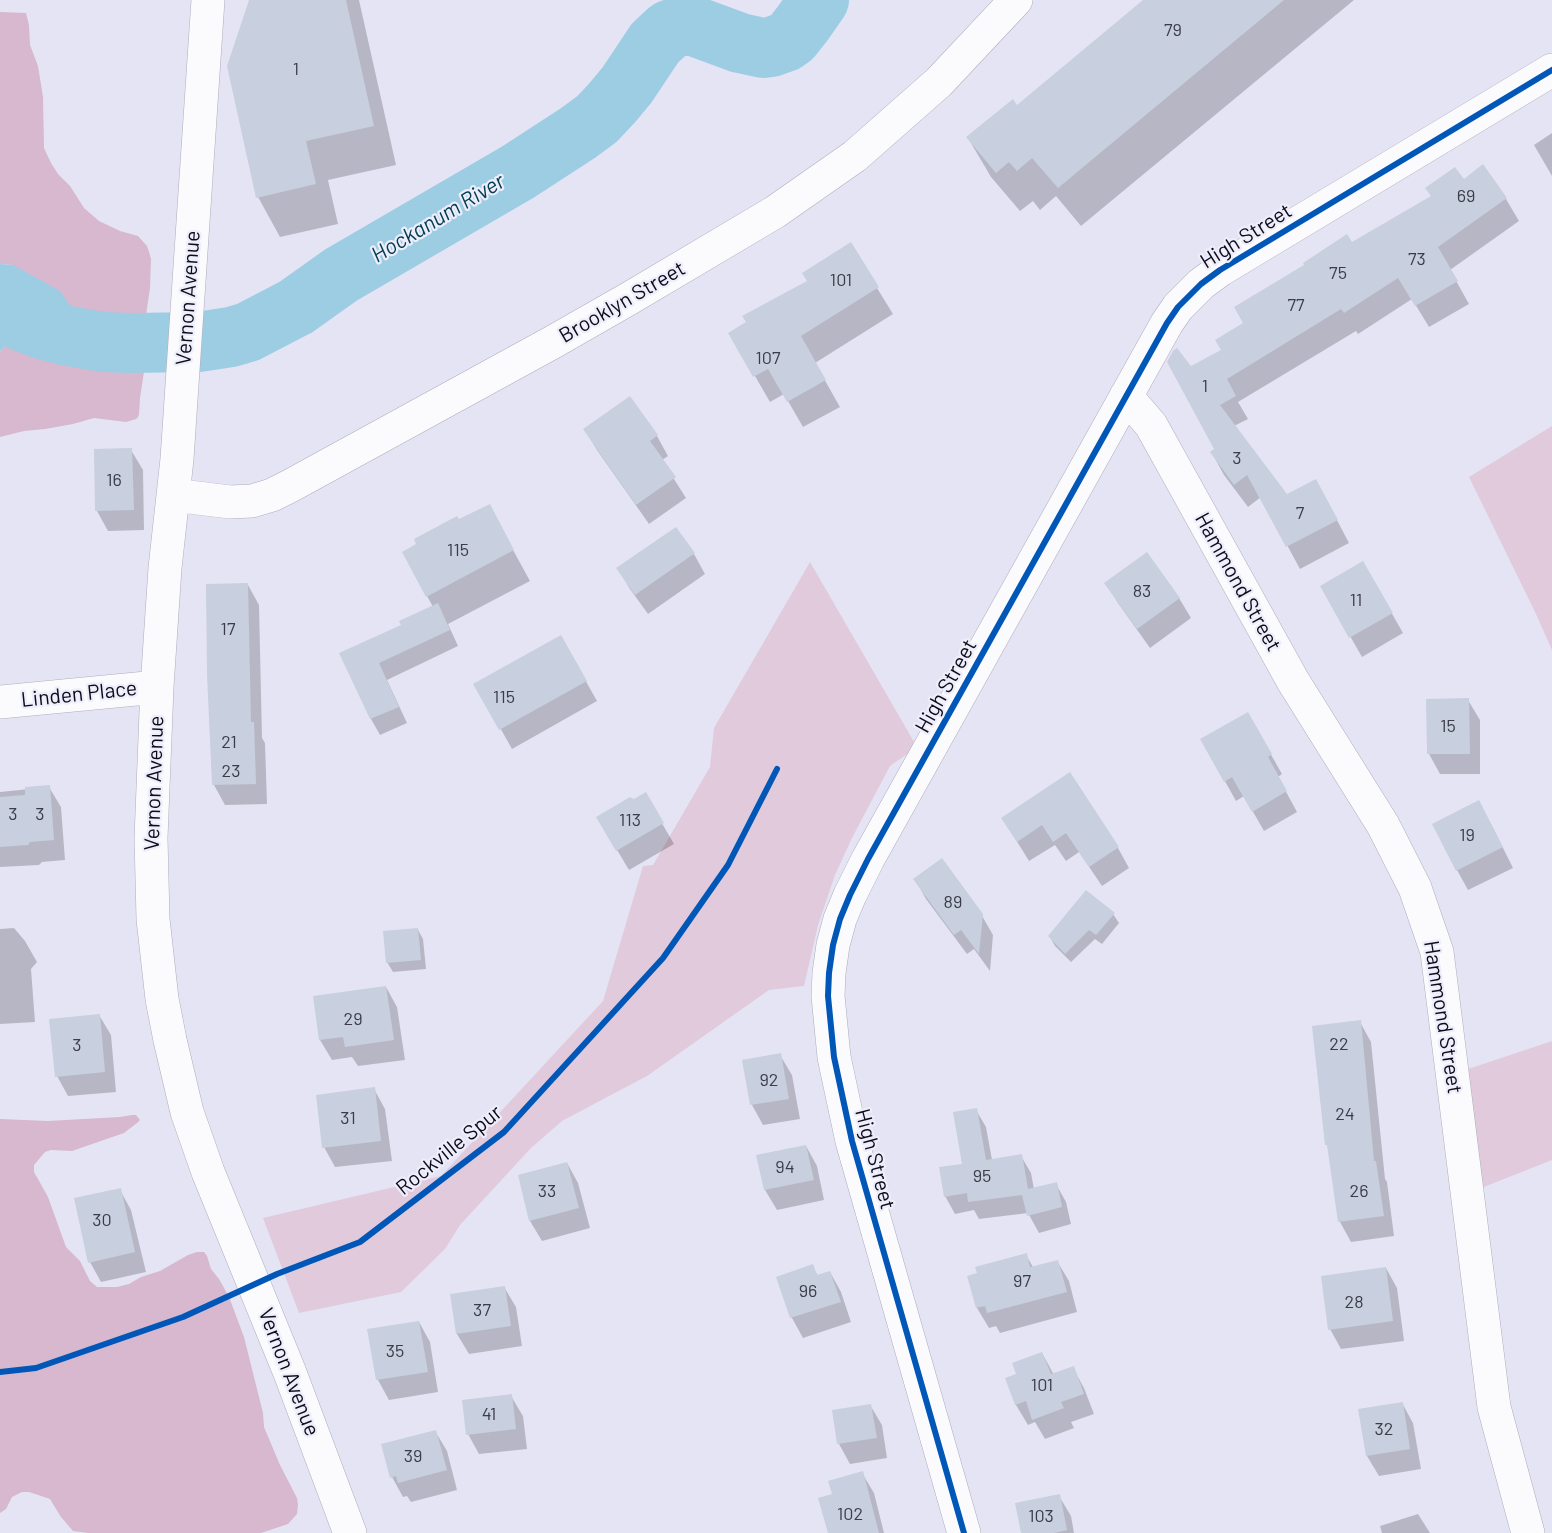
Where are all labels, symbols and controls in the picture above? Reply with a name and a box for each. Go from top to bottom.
house number: 79 [1164,19,1182,41]
house number: 1 [293,58,299,80]
water label: Hockanum River [366,168,510,268]
house number: 69 [1457,185,1475,207]
street label: High Street [1196,198,1296,274]
street label: Vernon Avenue [171,230,205,366]
house number: 73 [1408,248,1426,270]
street label: Brooklyn Street [554,256,690,348]
house number: 75 [1329,262,1347,284]
house number: 101 [830,269,852,291]
house number: 77 [1287,294,1305,316]
house number: 107 [756,347,780,369]
house number: 1 [1202,375,1208,397]
house number: 3 [1232,447,1242,469]
house number: 16 [106,469,122,491]
house number: 7 [1296,502,1304,524]
street label: Hammond Street [1189,508,1287,656]
house number: 115 [447,539,469,561]
house number: 83 [1133,580,1151,602]
house number: 11 [1350,589,1362,611]
house number: 17 [221,618,235,640]
street label: High Street [910,635,982,737]
street label: Linden Place [20,675,138,713]
house number: 115 [493,686,515,708]
street label: Vernon Avenue [139,715,169,851]
house number: 15 [1440,715,1456,737]
house number: 21 [221,731,237,753]
house number: 23 [222,760,240,782]
house number: 3 [8,803,18,825]
house number: 3 [35,803,45,825]
house number: 113 [619,809,641,831]
house number: 19 [1459,824,1475,846]
house number: 89 [944,891,962,913]
street label: Hammond Street [1418,939,1468,1095]
house number: 29 [343,1008,363,1030]
house number: 22 [1329,1033,1349,1055]
house number: 3 [72,1034,82,1056]
house number: 92 [759,1069,779,1091]
street label: Rockville Spur [391,1100,507,1200]
house number: 24 [1335,1103,1355,1125]
street label: High Street [849,1106,901,1212]
house number: 31 [340,1107,356,1129]
house number: 94 [775,1156,795,1178]
house number: 95 [973,1165,991,1187]
house number: 33 [538,1180,556,1202]
house number: 26 [1350,1180,1368,1202]
house number: 30 [92,1209,112,1231]
house number: 97 [1013,1270,1031,1292]
house number: 96 [799,1280,817,1302]
house number: 28 [1344,1291,1364,1313]
house number: 37 [473,1299,491,1321]
street label: Vernon Avenue [253,1304,325,1440]
house number: 35 [386,1340,404,1362]
house number: 101 [1031,1374,1053,1396]
house number: 41 [482,1403,496,1425]
house number: 32 [1375,1418,1393,1440]
house number: 39 [404,1445,422,1467]
house number: 102 [837,1503,863,1525]
house number: 103 [1028,1505,1054,1527]

